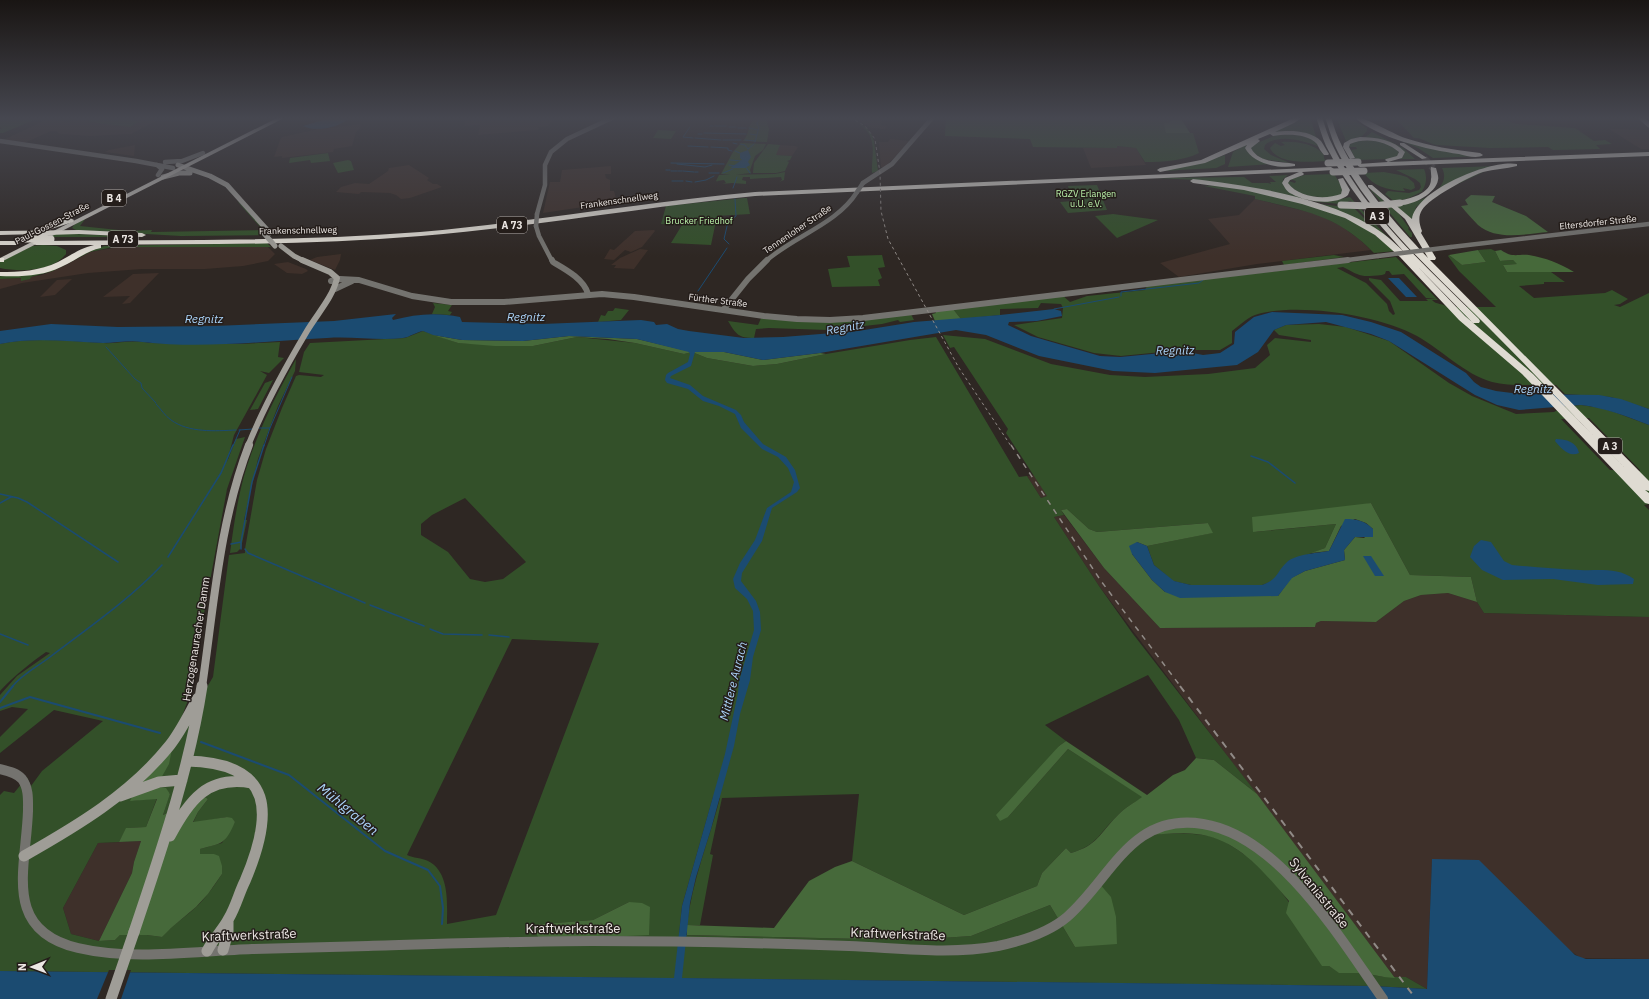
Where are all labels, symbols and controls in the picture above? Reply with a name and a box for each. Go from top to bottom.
park label: RGZV Erlangen u.U. e.V. [1056,188,1116,209]
street label: Frankenschnellweg [580,189,659,211]
road number: B 4 [102,190,126,206]
street label: Paul-Gossen-Straße [13,199,91,247]
street label: Tennenloher Straße [761,202,833,256]
road number: A 3 [1365,208,1389,224]
street label: Eltersdorfer Straße [1559,212,1637,232]
park label: Brucker Friedhof [665,215,733,226]
road number: A 73 [497,217,527,233]
street label: Frankenschnellweg [259,224,337,236]
road number: A 73 [108,231,138,247]
street label: Fürther Straße [688,291,748,309]
water label: Regnitz [507,309,546,324]
water label: Regnitz [185,311,224,326]
water label: Regnitz [825,316,866,338]
water label: Regnitz [1156,342,1195,358]
water label: Regnitz [1514,381,1553,396]
road number: A 3 [1598,438,1622,454]
street label: Herzogenauracher Damm [179,576,213,702]
water label: Mittlere Aurach [716,640,750,722]
water label: Mühlgraben [314,779,382,839]
street label: Sylvaniastraße [1285,854,1353,932]
street label: Kraftwerkstraße [525,920,621,937]
street label: Kraftwerkstraße [850,924,946,944]
street label: Kraftwerkstraße [201,925,297,945]
north arrow [12,947,52,987]
text: N [15,963,29,971]

